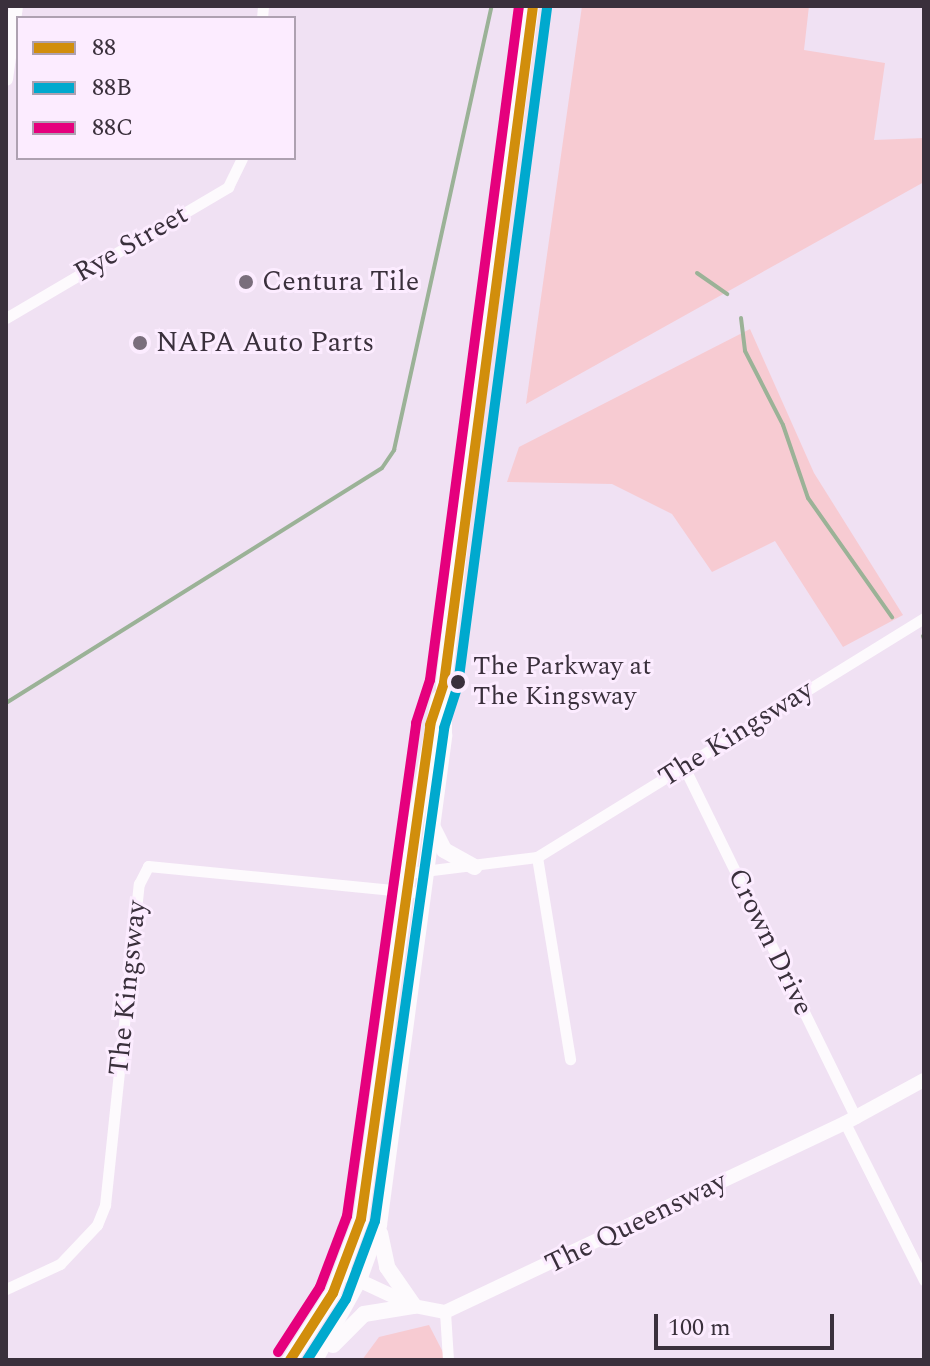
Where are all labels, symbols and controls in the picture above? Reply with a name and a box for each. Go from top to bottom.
legend [16,16,296,160]
text: 88 [92,30,116,66]
text: 88B [92,70,132,106]
text: 88C [92,110,133,146]
street label: Rye Street [68,198,194,290]
place label: Centura Tile [262,265,419,299]
marker: Centura Tile [237,273,255,291]
place label: NAPA Auto Parts [156,326,374,360]
marker: NAPA Auto Parts [131,334,149,352]
place label: The Parkway at The Kingsway [473,651,651,712]
street label: The Kingsway [653,673,819,795]
marker: The Parkway at The Kingsway [450,674,466,690]
street label: Crown Drive [720,863,820,1021]
street label: The Kingsway [102,899,154,1077]
street label: The Queensway [540,1165,732,1281]
scale bar [658,1298,838,1348]
text: 100 m [668,1310,731,1346]

